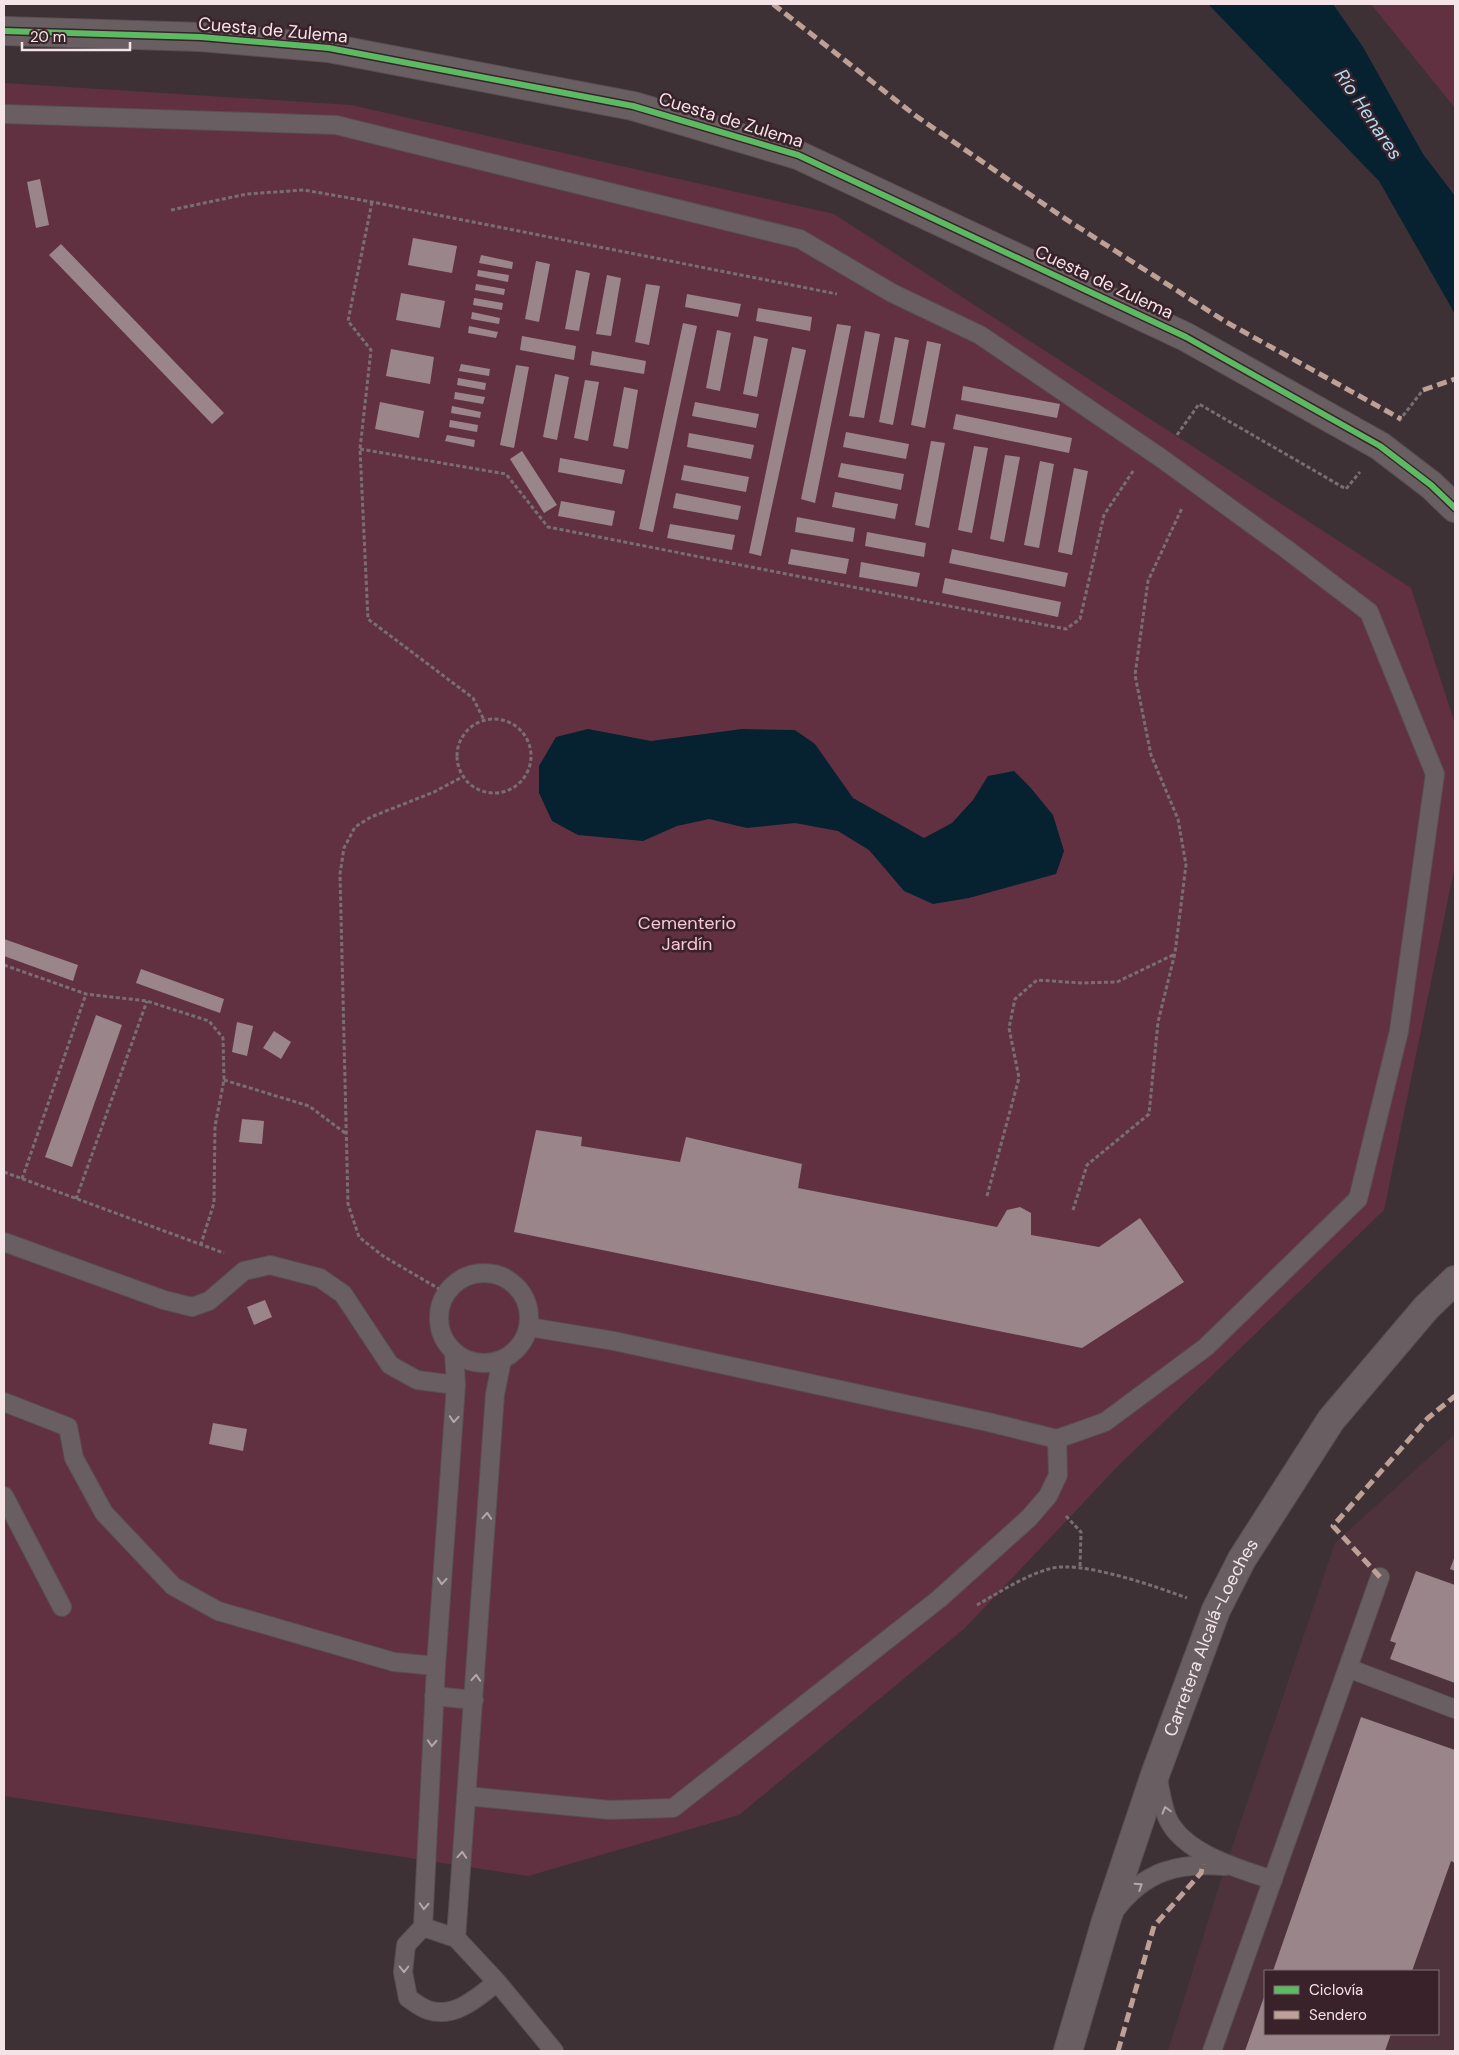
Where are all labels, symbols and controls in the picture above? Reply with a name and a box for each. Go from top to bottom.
street label: Cuesta de Zulema [197,12,349,48]
scale bar [22,20,130,52]
text: 20 m [30,27,66,47]
water label: Río Henares [1329,64,1408,165]
street label: Cuesta de Zulema [656,87,806,153]
street label: Cuesta de Zulema [1031,239,1177,325]
park label: Cementerio Jardín [638,911,736,956]
one-way arrow [448,1415,459,1423]
one-way arrow [481,1512,492,1520]
street label: Carretera Alcalá-Loeches [1158,1534,1264,1740]
one-way arrow [437,1578,448,1586]
one-way arrow [470,1674,481,1682]
one-way arrow [426,1740,437,1748]
one-way arrow [1161,1807,1171,1815]
one-way arrow [456,1850,467,1858]
one-way arrow [1134,1882,1143,1892]
one-way arrow [419,1902,430,1910]
one-way arrow [399,1966,409,1973]
legend [1264,1970,1439,2035]
text: Ciclovía [1309,1980,1363,2000]
text: Sendero [1309,2005,1367,2025]

